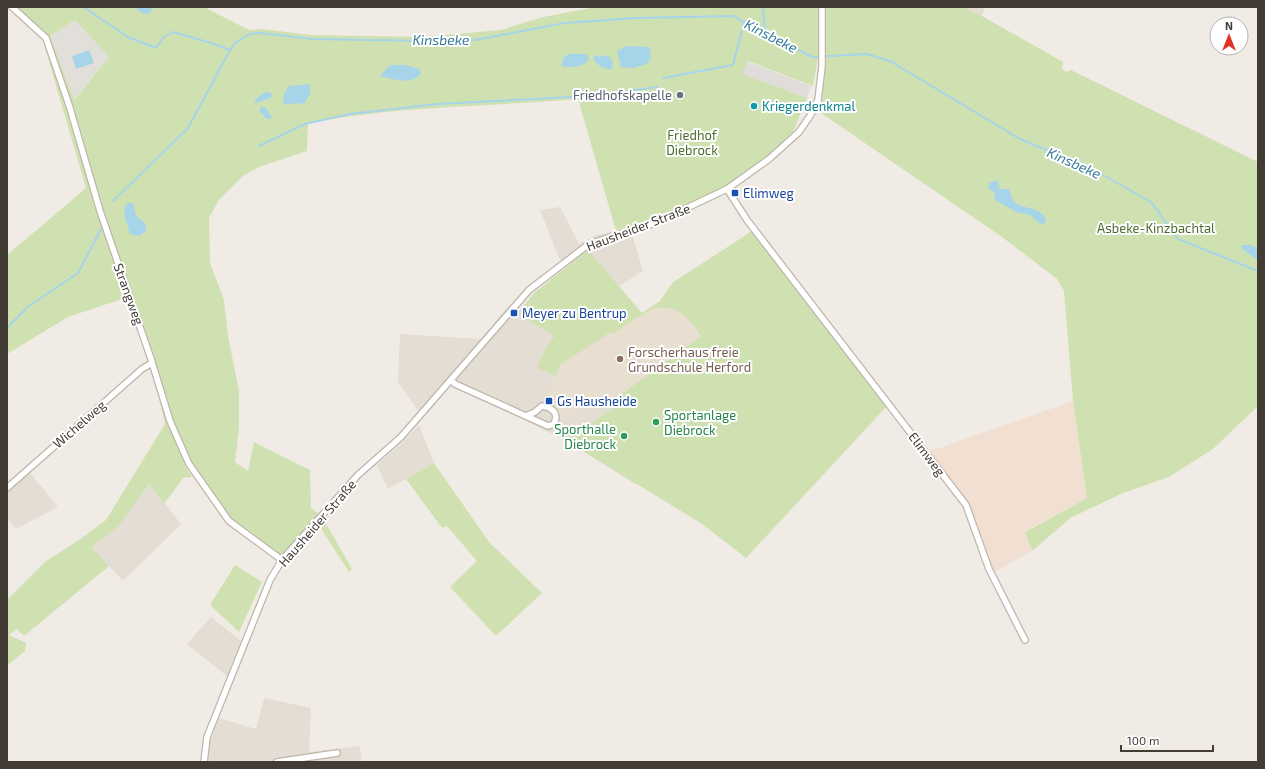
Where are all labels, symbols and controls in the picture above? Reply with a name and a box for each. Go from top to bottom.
water label: Kinsbeke [742,15,801,56]
north arrow [1209,16,1249,56]
text: N [1225,19,1233,32]
water label: Kinsbeke [412,31,470,48]
place label: Friedhofskapelle [573,87,672,103]
marker: Friedhofskapelle [675,90,685,100]
place label: Kriegerdenkmal [762,98,855,114]
marker: Kriegerdenkmal [749,101,759,111]
park label: Friedhof Diebrock [666,127,718,158]
water label: Kinsbeke [1045,143,1104,182]
place label: Elimweg [743,185,794,201]
marker: Elimweg [730,188,740,198]
street label: Hausheider Straße [584,200,692,254]
park label: Asbeke-Kinzbachtal [1097,220,1215,236]
street label: Strangweg [110,261,148,327]
place label: Meyer zu Bentrup [522,305,627,321]
marker: Meyer zu Bentrup [509,308,519,318]
place label: Forscherhaus freie Grundschule Herford [628,344,751,375]
marker: Forscherhaus freie Grundschule Herford [615,354,625,364]
place label: Gs Hausheide [557,393,637,409]
marker: Gs Hausheide [544,396,554,406]
street label: Wichelweg [49,397,109,451]
place label: Sportanlage Diebrock [664,407,736,438]
marker: Sportanlage Diebrock [651,417,661,427]
place label: Sporthalle Diebrock [554,421,616,452]
street label: Elimweg [905,429,949,479]
marker: Sporthalle Diebrock [619,431,629,441]
street label: Hausheider Straße [275,476,359,570]
scale bar [1121,727,1213,753]
text: 100 m [1127,733,1159,747]

